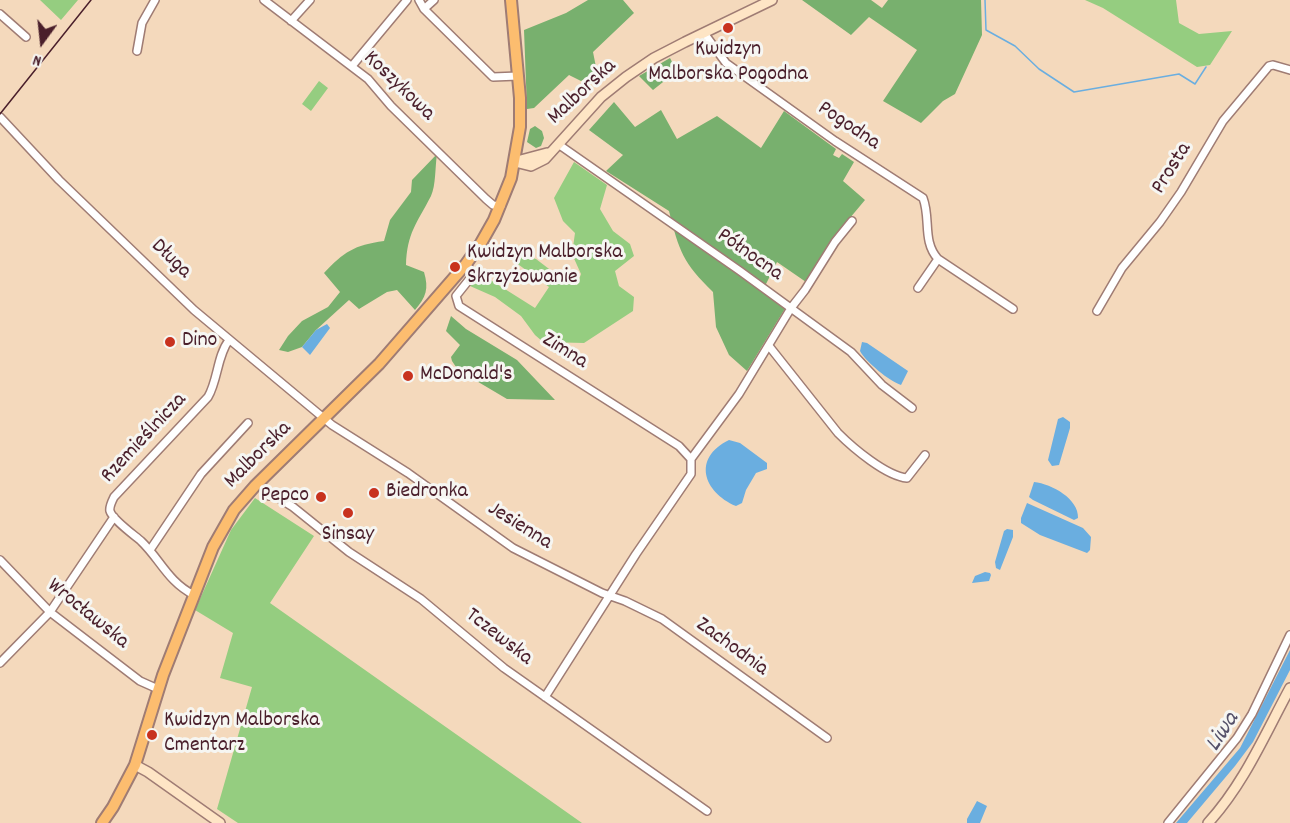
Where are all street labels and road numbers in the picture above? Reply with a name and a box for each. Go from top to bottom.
street label: Koszykowa [357,46,439,128]
street label: Malborska [543,55,623,131]
street label: Pogodna [812,96,884,158]
street label: Prosta [1147,138,1199,200]
street label: Północna [711,224,787,288]
street label: Długa [144,234,196,286]
street label: Zimna [536,328,592,376]
street label: Rzemieślnicza [96,388,194,490]
street label: Malborska [220,417,298,495]
street label: Jesienna [482,497,556,557]
street label: Wrocławska [41,574,133,656]
street label: Tczewska [459,603,537,673]
street label: Zachodnia [689,613,773,683]

